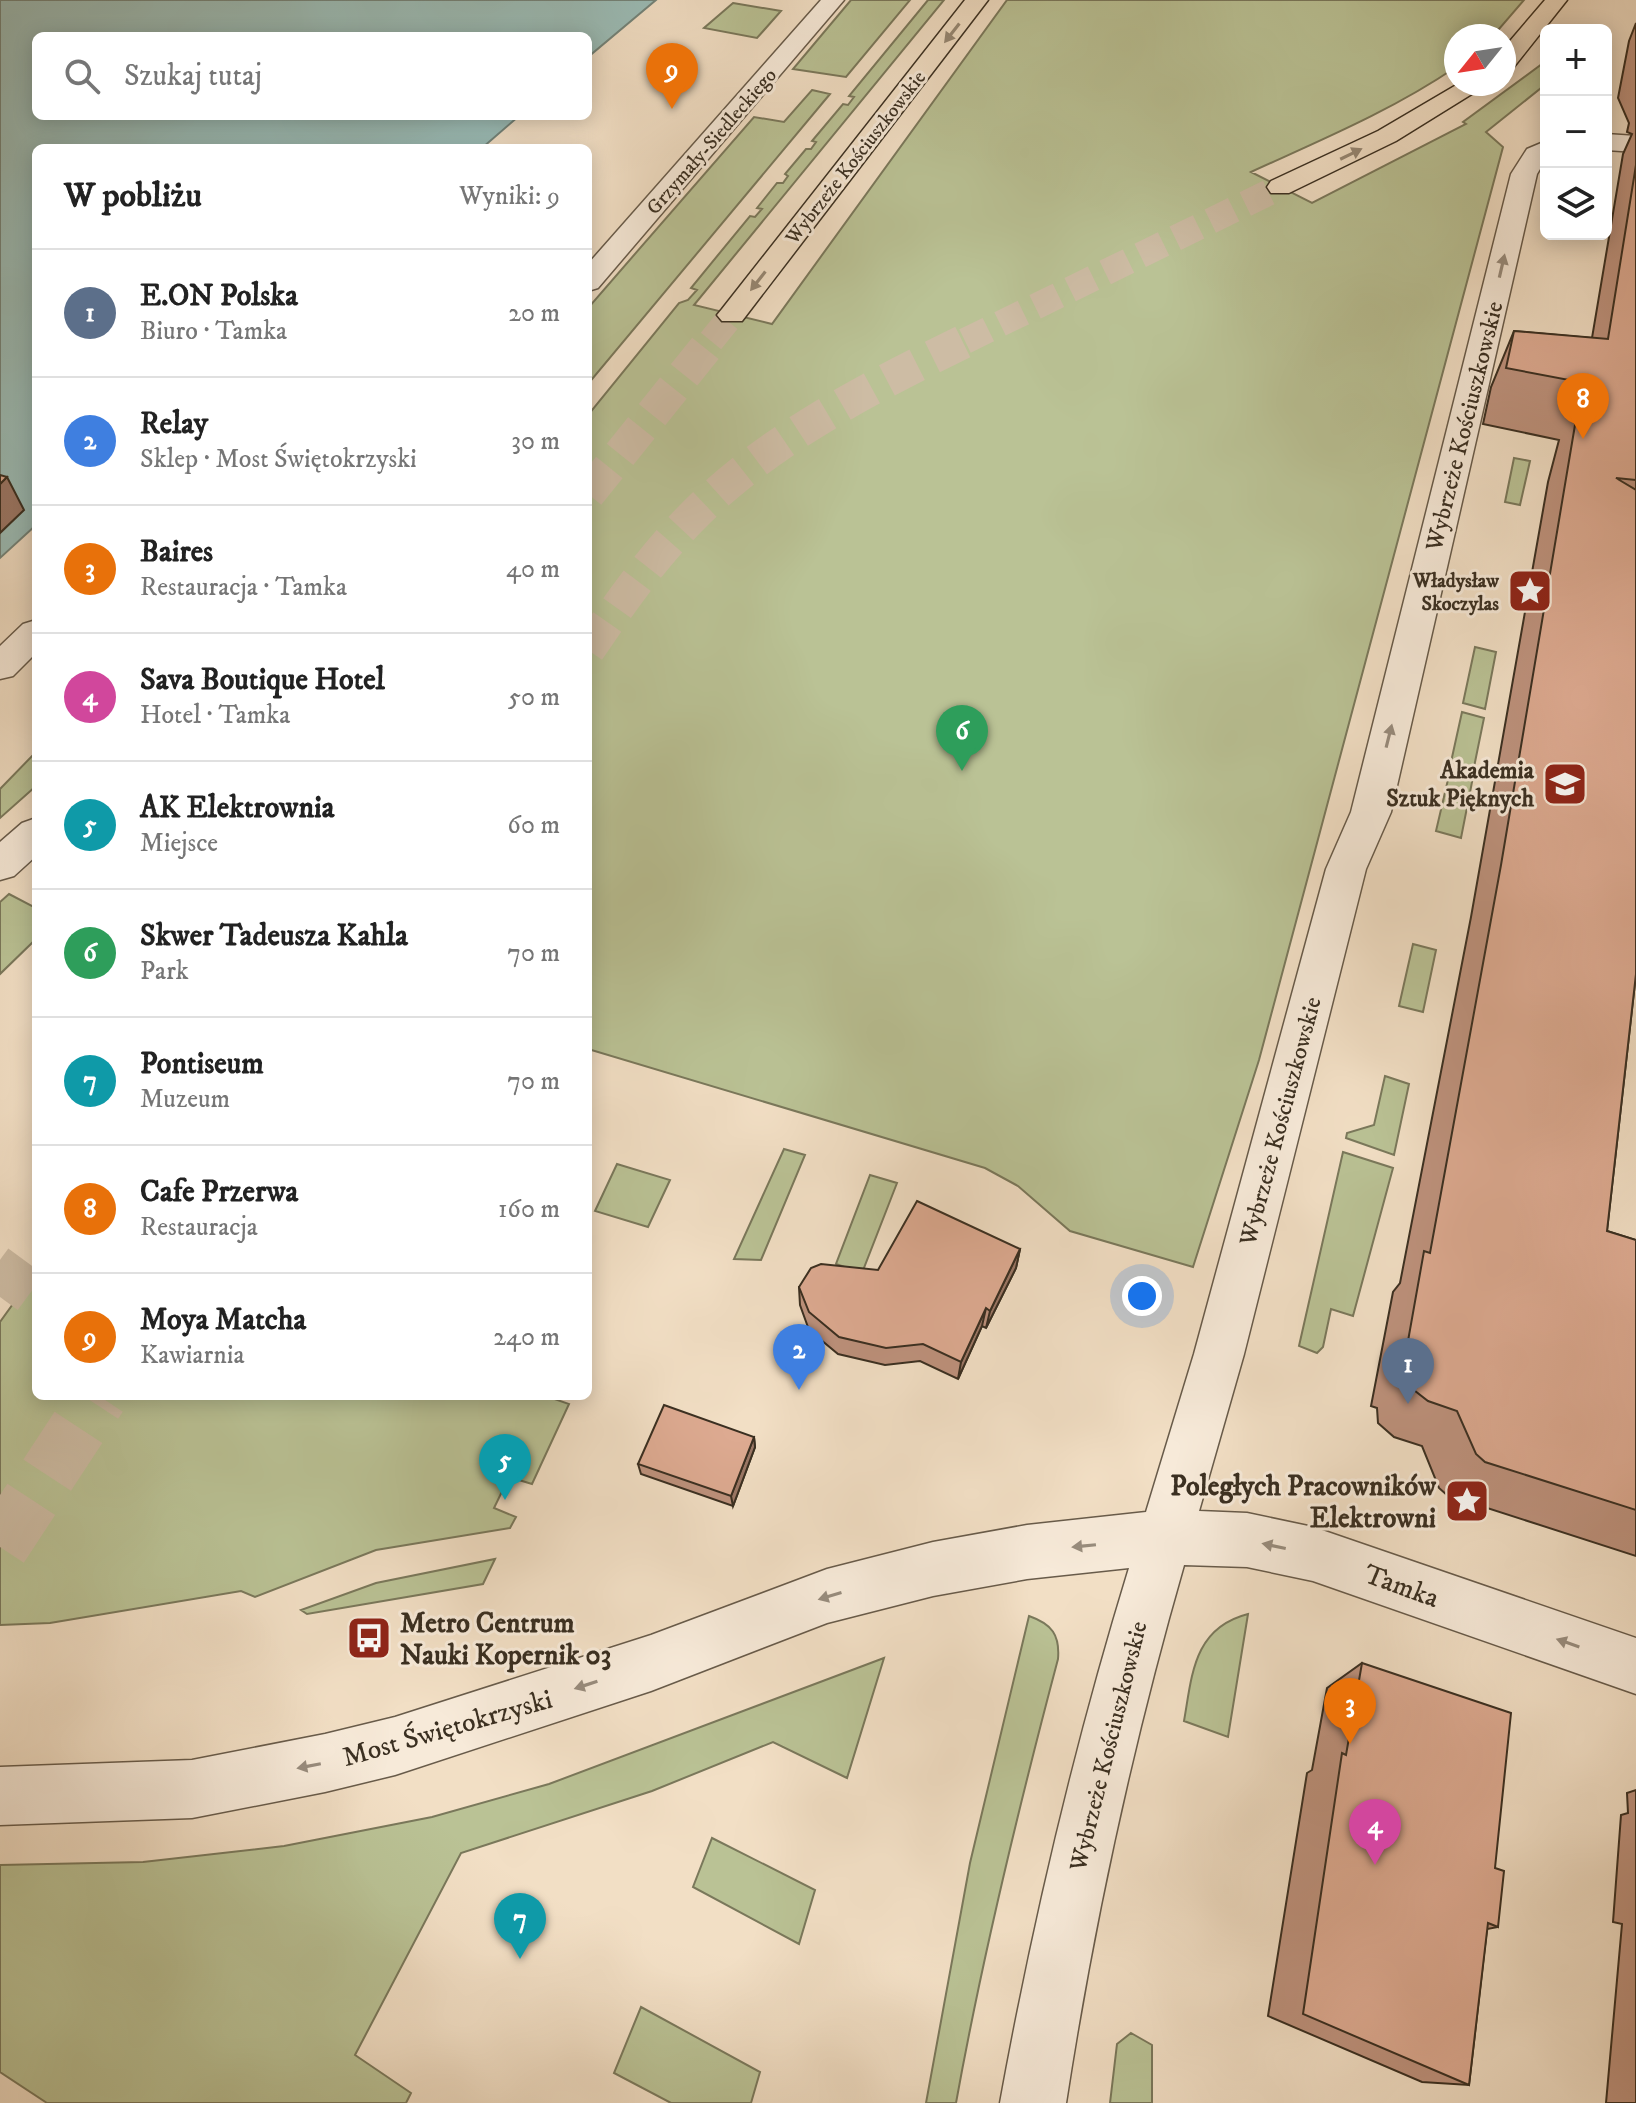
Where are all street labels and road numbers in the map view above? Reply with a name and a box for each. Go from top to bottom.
street label: Grzymały-Siedleckiego [642,64,783,220]
street label: Wybrzeże Kościuszkowskie [780,66,932,251]
street label: Wybrzeże Kościuszkowskie [1419,298,1511,555]
street label: Wybrzeże Kościuszkowskie [1233,994,1329,1250]
street label: Tamka [1359,1557,1444,1616]
street label: Wybrzeże Kościuszkowskie [1063,1618,1155,1875]
street label: Most Świętokrzyski [338,1681,556,1775]

